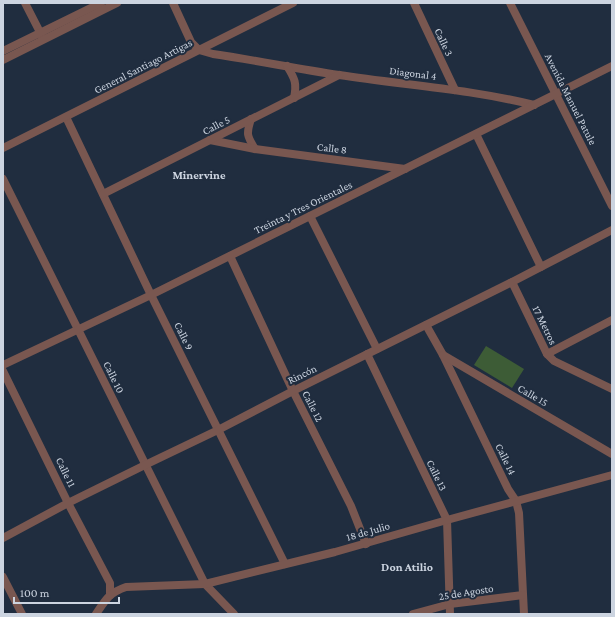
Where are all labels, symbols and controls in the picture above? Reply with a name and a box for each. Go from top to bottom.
street label: Calle 3 [432,26,456,58]
street label: General Santiago Artigas [92,36,194,97]
street label: Avenida Manuel Patule [543,51,599,147]
street label: Diagonal 4 [389,64,438,83]
street label: Calle 5 [200,113,232,137]
street label: Calle 8 [316,140,348,156]
district label: Minervine [172,168,226,182]
street label: Treinta y Tres Orientales [252,178,354,237]
street label: 17 Metros [530,304,560,346]
street label: Calle 9 [172,320,196,352]
street label: Calle 10 [101,359,127,395]
street label: Rincón [286,362,319,386]
street label: Calle 15 [516,382,550,408]
street label: Calle 12 [300,389,326,423]
street label: Calle 14 [493,441,519,477]
street label: Calle 11 [54,455,78,489]
street label: Calle 13 [424,458,450,492]
street label: 18 de Julio [345,519,392,544]
district label: Don Atilio [381,560,433,574]
scale bar [14,579,119,605]
street label: 25 de Agosto [438,582,495,603]
text: 100 m [20,586,50,600]

